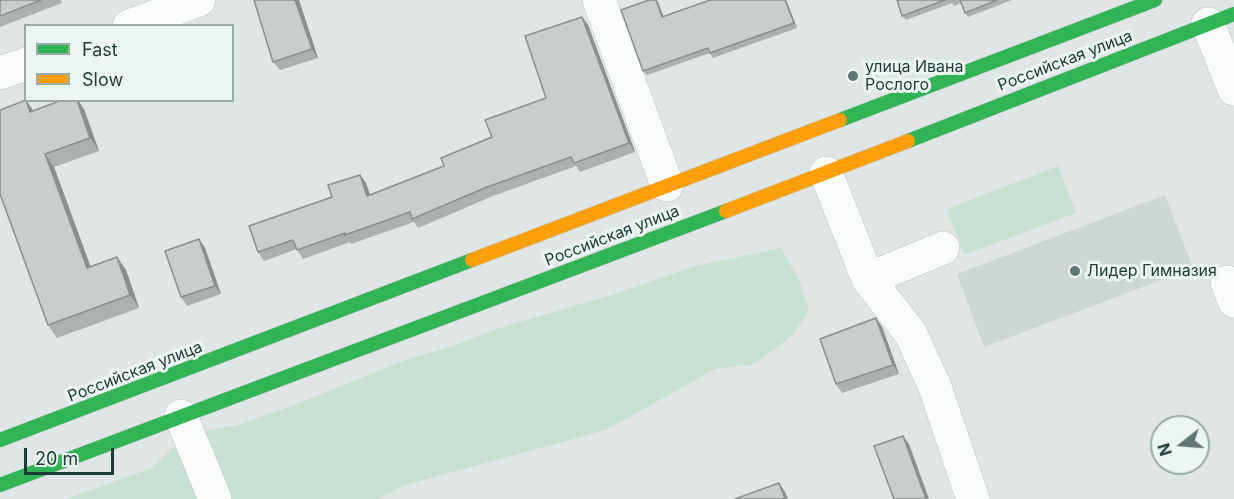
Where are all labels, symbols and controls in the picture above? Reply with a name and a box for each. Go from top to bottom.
legend [24,24,234,102]
street label: Российская улица [995,26,1135,96]
text: Fast [82,39,118,60]
place label: улица Ивана Рослого [865,57,963,95]
text: Slow [82,69,123,90]
marker: улица Ивана Рослого [846,69,860,83]
street label: Российская улица [542,201,682,271]
place label: Лидер Гимназия [1087,261,1217,281]
marker: Лидер Гимназия [1068,264,1082,278]
street label: Российская улица [65,337,205,407]
north arrow [1150,415,1210,475]
scale bar [27,436,117,474]
text: N [1153,441,1176,458]
text: 20 m [35,448,78,469]

